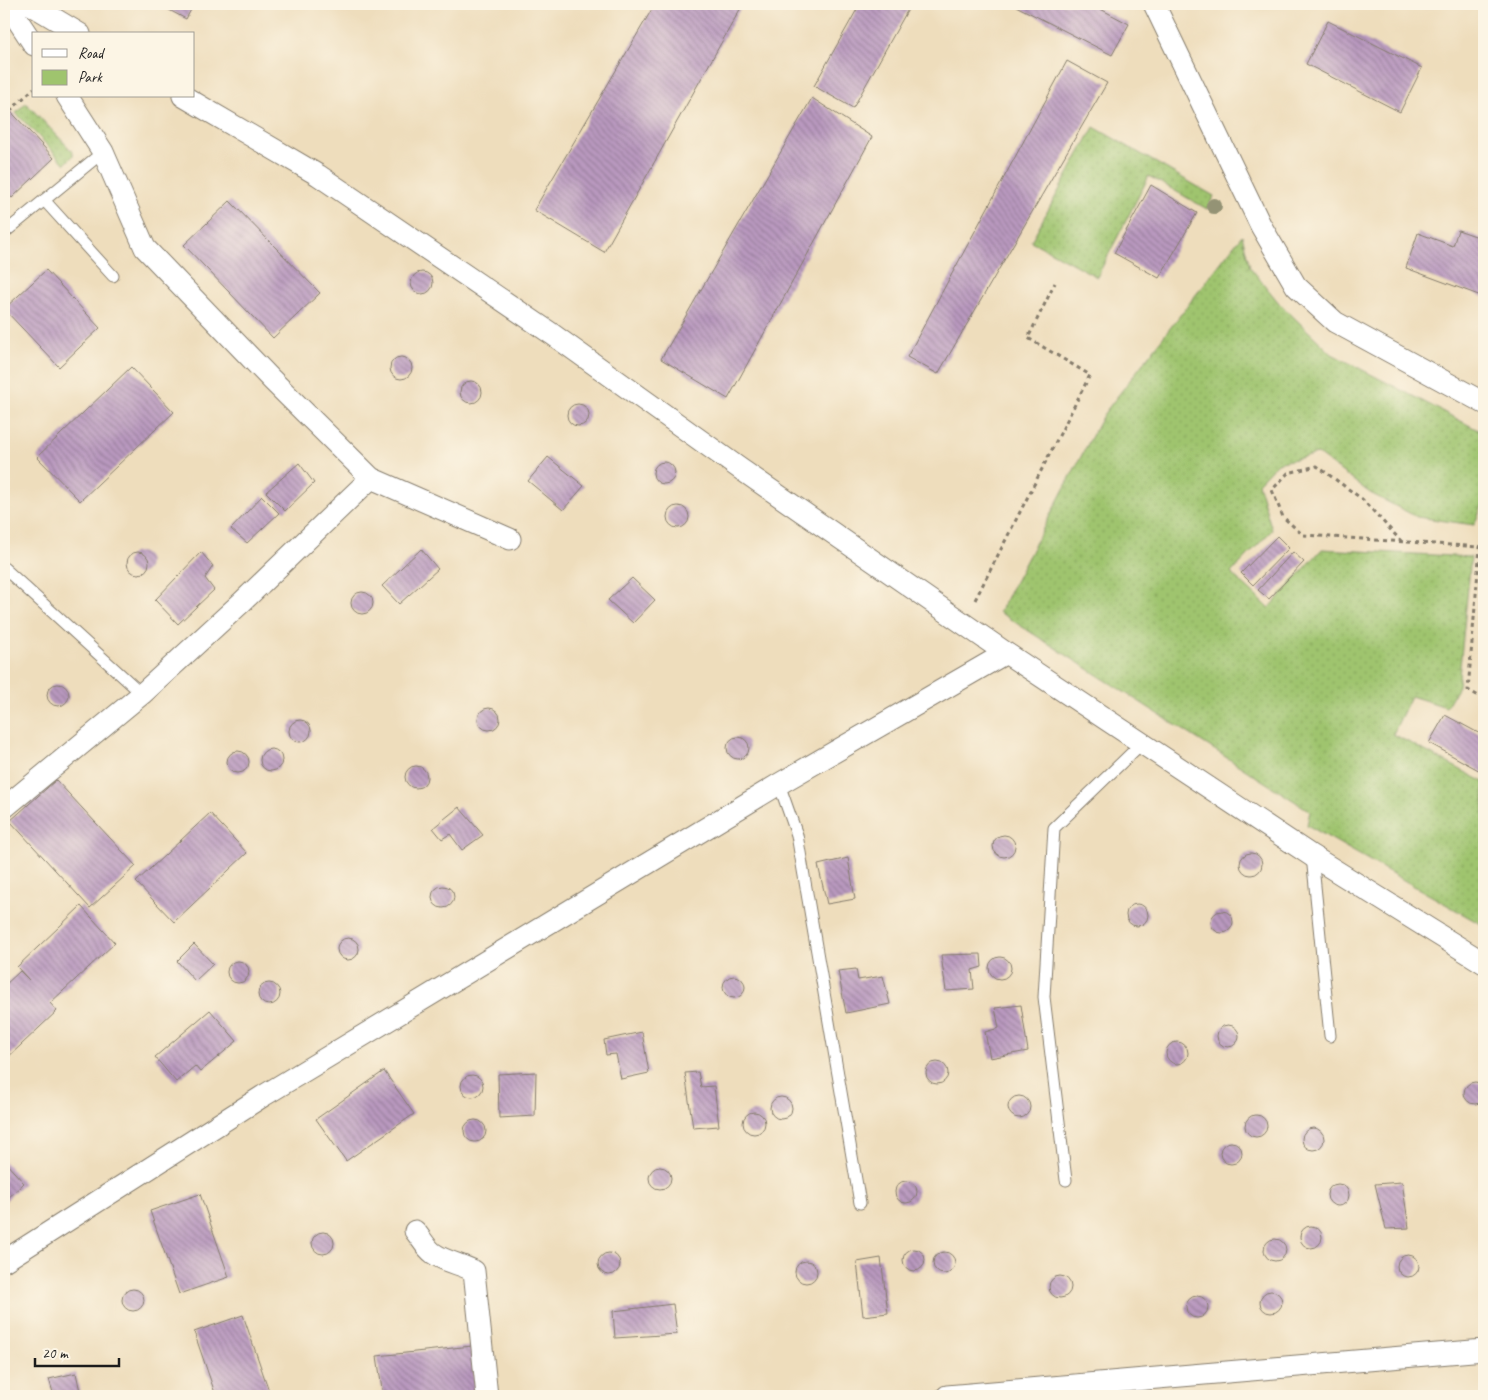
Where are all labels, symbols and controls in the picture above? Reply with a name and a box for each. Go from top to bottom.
legend [32,32,195,98]
text: Road [78,44,105,63]
text: Park [78,68,103,87]
scale bar [35,1335,119,1367]
text: 20 m [42,1344,69,1363]

